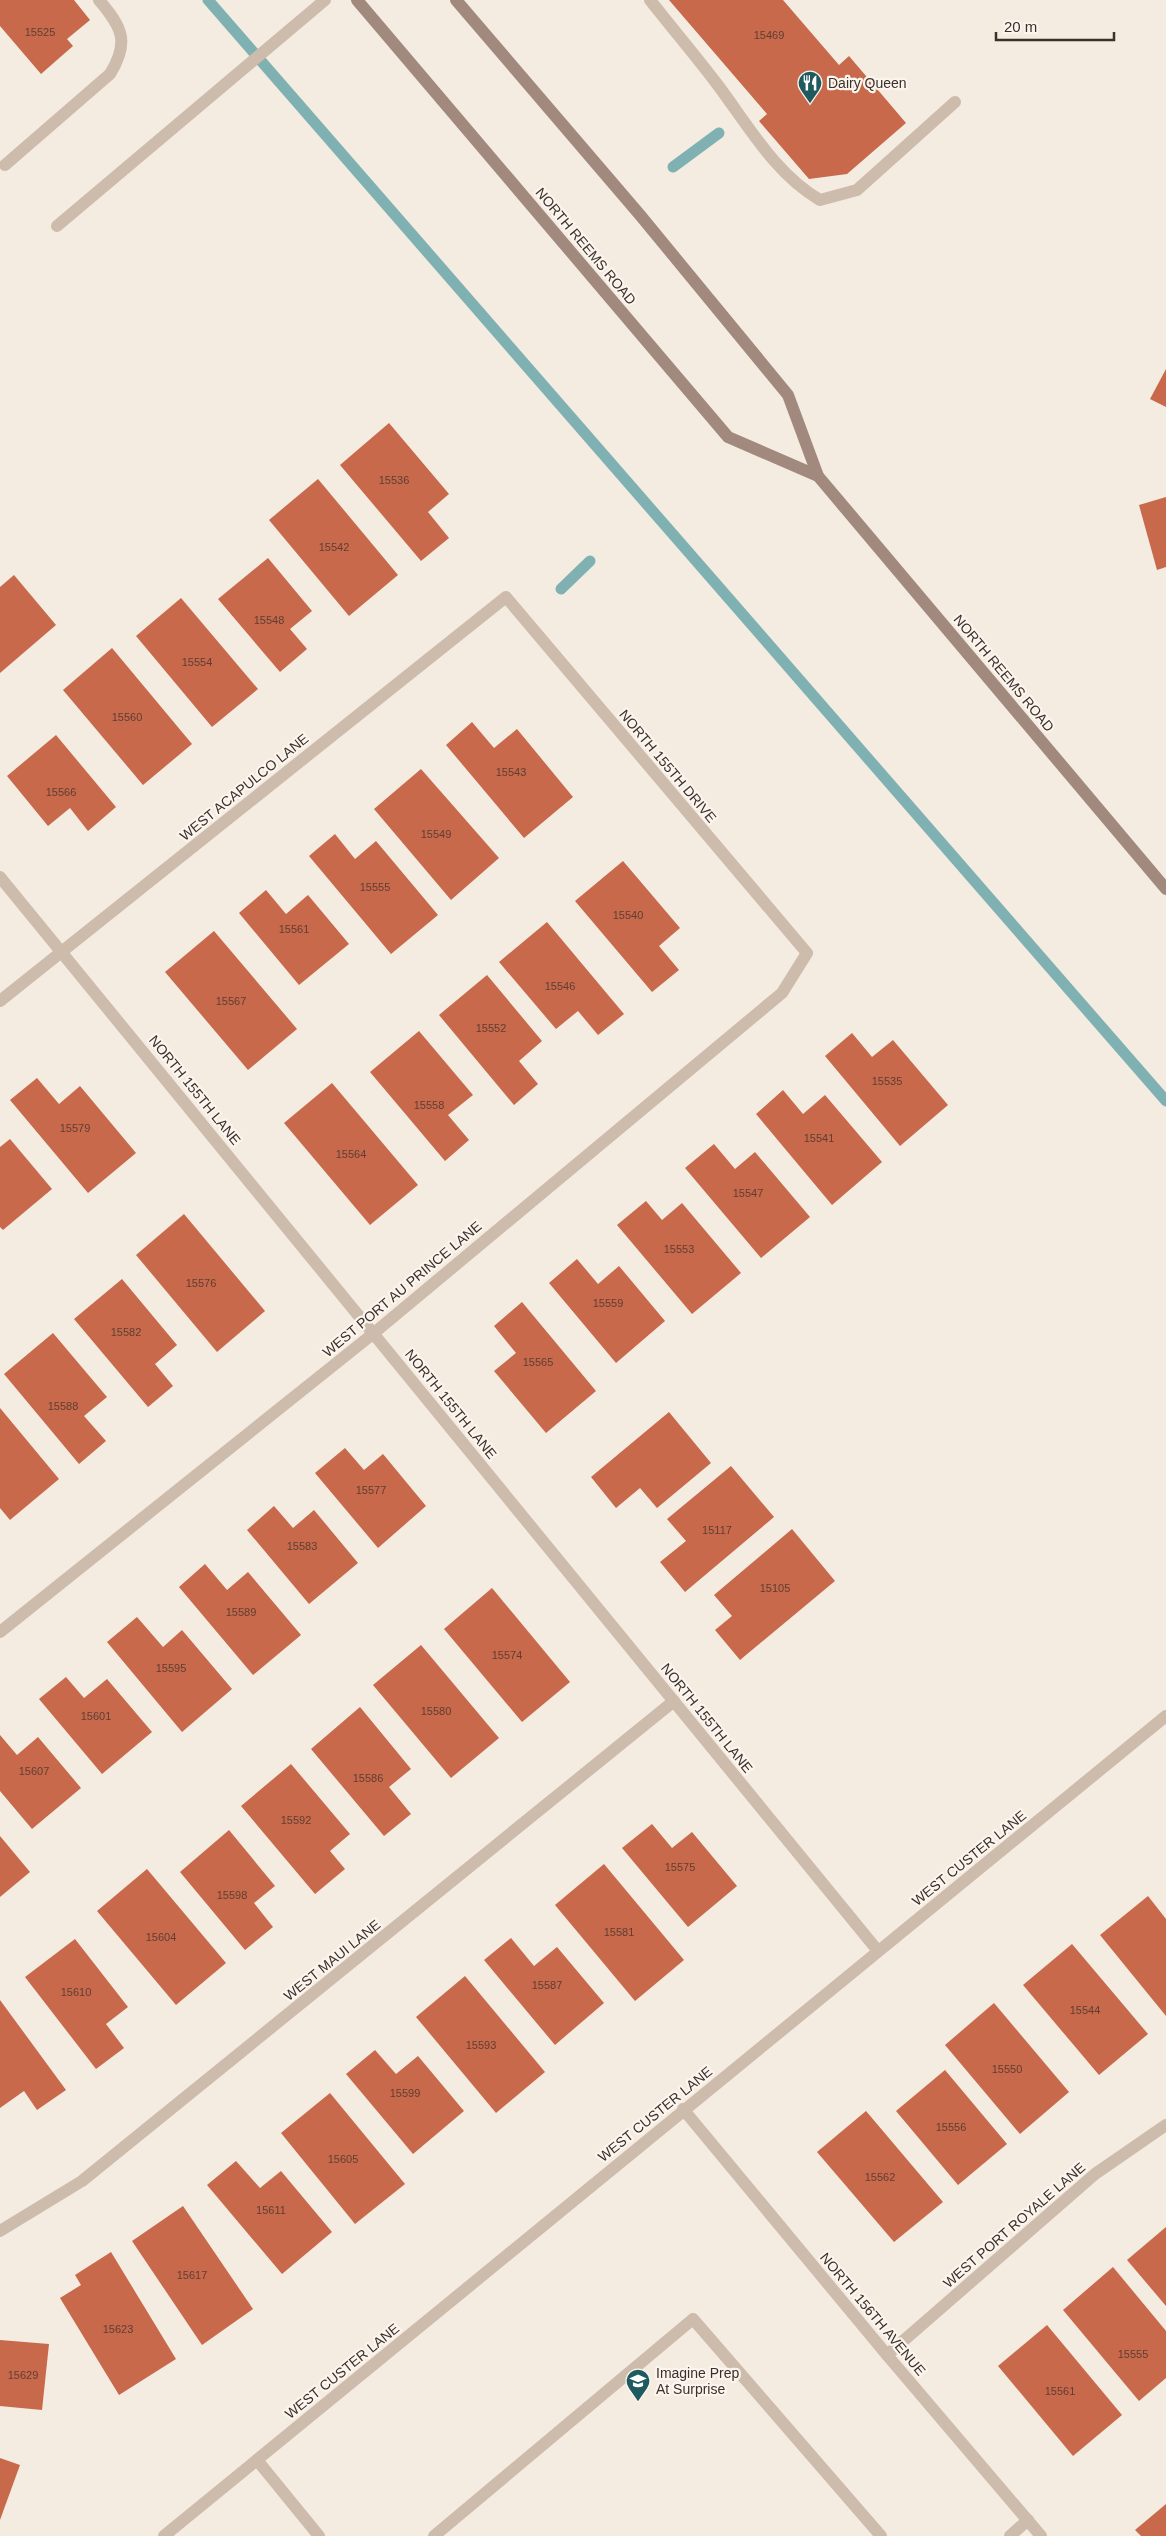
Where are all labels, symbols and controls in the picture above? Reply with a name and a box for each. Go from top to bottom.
scale bar [996,10,1114,42]
text: 20 m [1004,18,1037,35]
house number: 15525 [25,26,55,38]
house number: 15469 [754,29,784,41]
restaurant icon: Dairy Queen [797,70,823,104]
place label: Dairy Queen [828,75,907,91]
street label: NORTH REEMS ROAD [532,184,640,308]
house number: 15536 [379,474,409,486]
house number: 15542 [319,541,349,553]
street label: NORTH REEMS ROAD [950,611,1058,735]
house number: 15548 [254,614,284,626]
house number: 15554 [182,656,212,668]
street label: NORTH 155TH DRIVE [616,706,720,826]
house number: 15560 [112,711,142,723]
street label: WEST ACAPULCO LANE [176,730,312,844]
house number: 15543 [496,766,526,778]
house number: 15566 [46,786,76,798]
house number: 15549 [421,828,451,840]
house number: 15555 [360,881,390,893]
house number: 15540 [613,909,643,921]
house number: 15561 [279,923,309,935]
house number: 15546 [545,980,575,992]
house number: 15567 [216,995,246,1007]
house number: 15552 [476,1022,506,1034]
street label: NORTH 155TH LANE [146,1032,244,1148]
house number: 15535 [872,1075,902,1087]
house number: 15558 [414,1099,444,1111]
house number: 15579 [60,1122,90,1134]
house number: 15541 [804,1132,834,1144]
house number: 15564 [336,1148,366,1160]
house number: 15547 [733,1187,763,1199]
street label: WEST PORT AU PRINCE LANE [319,1218,485,1360]
house number: 15553 [664,1243,694,1255]
house number: 15576 [186,1277,216,1289]
house number: 15559 [593,1297,623,1309]
house number: 15582 [111,1326,141,1338]
street label: NORTH 155TH LANE [402,1346,500,1462]
house number: 15565 [523,1356,553,1368]
house number: 15588 [48,1400,78,1412]
house number: 15577 [356,1484,386,1496]
house number: 15117 [702,1524,732,1536]
house number: 15583 [287,1540,317,1552]
house number: 15105 [760,1582,790,1594]
house number: 15589 [226,1606,256,1618]
house number: 15574 [492,1649,522,1661]
street label: NORTH 155TH LANE [658,1660,756,1776]
house number: 15595 [156,1662,186,1674]
house number: 15580 [421,1705,451,1717]
house number: 15601 [81,1710,111,1722]
house number: 15607 [19,1765,49,1777]
house number: 15586 [353,1772,383,1784]
street label: WEST CUSTER LANE [909,1807,1029,1909]
house number: 15592 [281,1814,311,1826]
house number: 15575 [665,1861,695,1873]
house number: 15598 [217,1889,247,1901]
street label: WEST MAUI LANE [281,1916,383,2004]
house number: 15581 [604,1926,634,1938]
house number: 15604 [146,1931,176,1943]
house number: 15587 [532,1979,562,1991]
house number: 15610 [61,1986,91,1998]
house number: 15544 [1070,2004,1100,2016]
house number: 15593 [466,2039,496,2051]
street label: WEST CUSTER LANE [595,2063,715,2165]
house number: 15550 [992,2063,1022,2075]
house number: 15599 [390,2087,420,2099]
house number: 15556 [936,2121,966,2133]
house number: 15605 [328,2153,358,2165]
street label: WEST PORT ROYALE LANE [940,2159,1088,2291]
house number: 15562 [865,2171,895,2183]
house number: 15611 [256,2204,286,2216]
street label: NORTH 156TH AVENUE [817,2249,929,2379]
house number: 15617 [177,2269,207,2281]
street label: WEST CUSTER LANE [282,2320,402,2422]
house number: 15623 [103,2323,133,2335]
house number: 15555 [1118,2348,1148,2360]
place label: Imagine Prep At Surprise [656,2365,739,2397]
school or university icon: Imagine Prep At Surprise [625,2368,651,2402]
house number: 15629 [8,2369,38,2381]
house number: 15561 [1045,2385,1075,2397]

